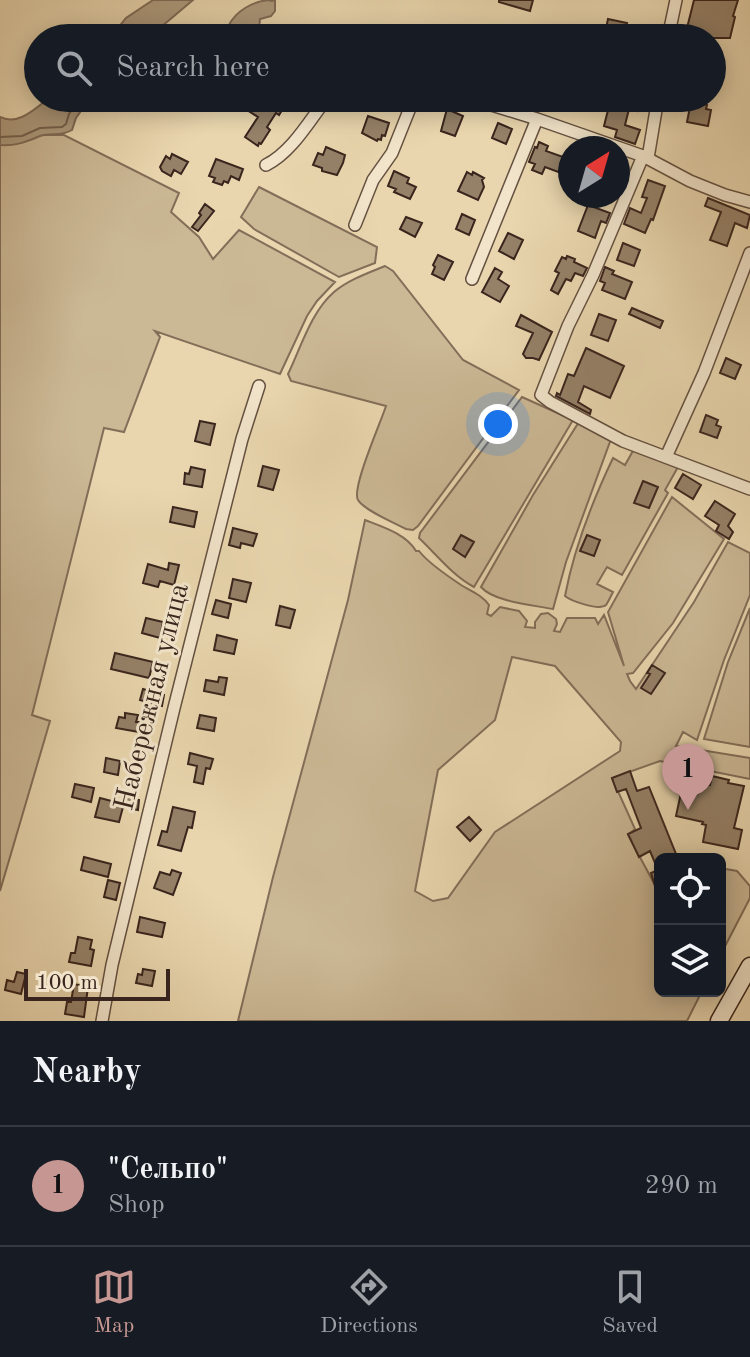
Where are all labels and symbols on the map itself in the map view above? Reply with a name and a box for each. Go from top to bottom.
north arrow [558,136,630,208]
your location [478,404,518,444]
street label: Набережная улица [111,580,195,814]
pin: 1 [662,744,714,810]
scale bar [24,965,170,1001]

